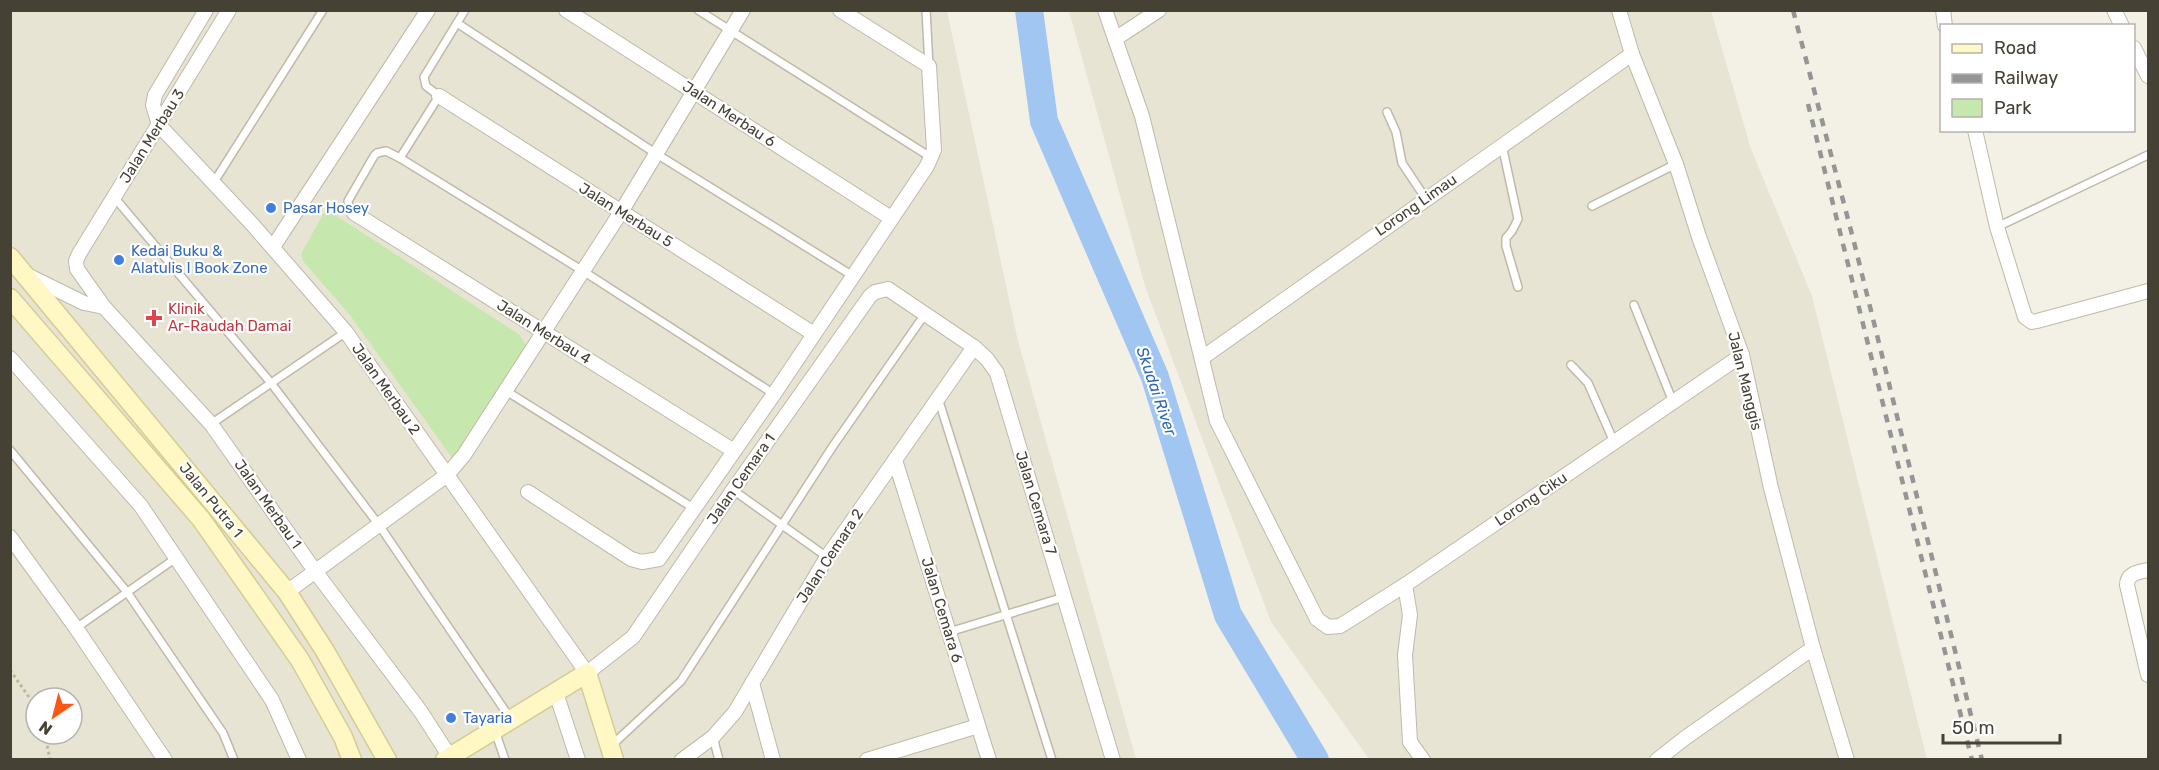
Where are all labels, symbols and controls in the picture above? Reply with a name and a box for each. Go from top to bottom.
legend [1940,24,2135,132]
text: Road [1994,37,2037,59]
text: Railway [1994,67,2058,89]
street label: Jalan Merbau 6 [679,77,779,151]
street label: Jalan Merbau 3 [116,86,188,186]
text: Park [1994,97,2032,119]
street label: Lorong Limau [1372,170,1460,240]
street label: Jalan Merbau 5 [576,179,676,251]
place label: Pasar Hosey [283,199,369,217]
marker: Pasar Hosey [264,201,278,215]
place label: Kedai Buku & Alatulis I Book Zone [131,242,268,277]
marker: Kedai Buku & Alatulis I Book Zone [112,253,126,267]
street label: Jalan Merbau 4 [494,296,594,368]
place label: Klinik Ar-Raudah Damai [168,300,291,335]
marker: Klinik Ar-Raudah Damai [145,309,163,327]
street label: Jalan Manggis [1724,330,1766,432]
street label: Jalan Merbau 2 [348,340,424,438]
water label: Skudai River [1132,344,1181,439]
street label: Jalan Cemara 1 [703,430,779,528]
street label: Jalan Cemara 7 [1012,449,1060,557]
street label: Jalan Merbau 1 [231,456,305,552]
street label: Jalan Putra 1 [175,459,247,541]
street label: Lorong Ciku [1491,468,1571,530]
street label: Jalan Cemara 2 [793,505,867,607]
street label: Jalan Cemara 6 [917,555,967,665]
north arrow [24,686,84,746]
scale bar [1943,707,2060,745]
place label: Tayaria [463,709,512,727]
marker: Tayaria [444,711,458,725]
text: N [36,717,56,739]
text: 50 m [1952,717,1995,739]

